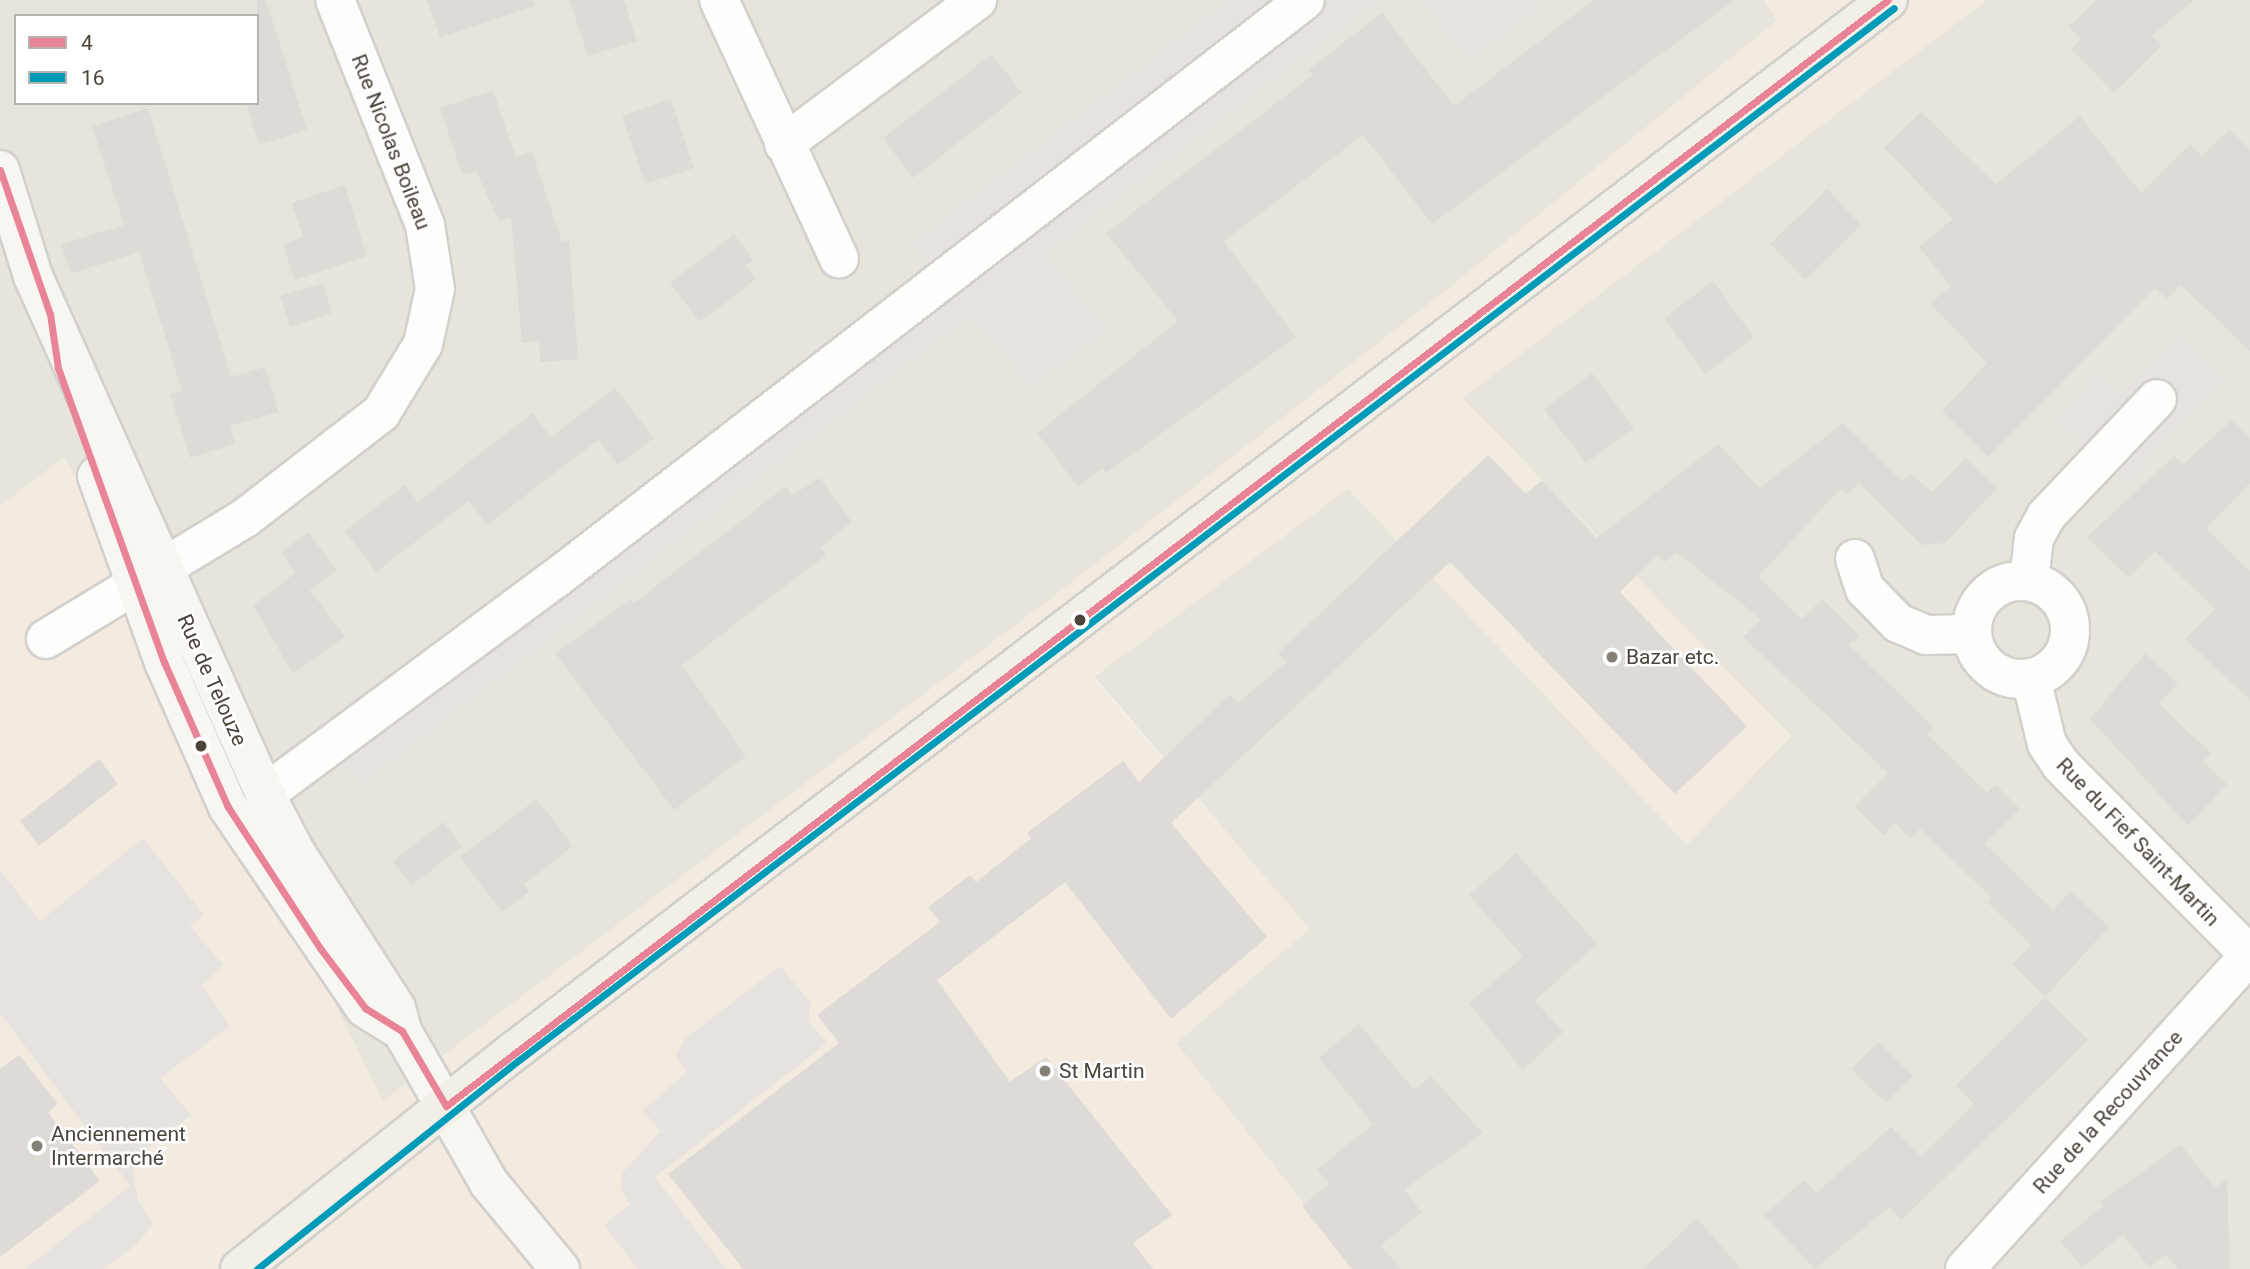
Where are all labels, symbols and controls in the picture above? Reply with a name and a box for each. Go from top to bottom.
legend [14,14,259,105]
text: 4 [81,31,93,55]
street label: Rue Nicolas Boileau [346,51,436,233]
text: 16 [81,66,105,90]
street label: Rue de Telouze [172,610,252,750]
unlabelled marker [1073,613,1087,627]
place label: Bazar etc. [1626,644,1719,670]
marker: Bazar etc. [1604,649,1620,665]
unlabelled marker [194,739,208,753]
street label: Rue du Fief Saint-Martin [2051,753,2225,931]
street label: Rue de la Recouvrance [2028,1025,2188,1199]
place label: St Martin [1059,1058,1145,1084]
marker: St Martin [1037,1063,1053,1079]
place label: Anciennement Intermarché [51,1121,186,1171]
marker: Anciennement Intermarché [29,1138,45,1154]

